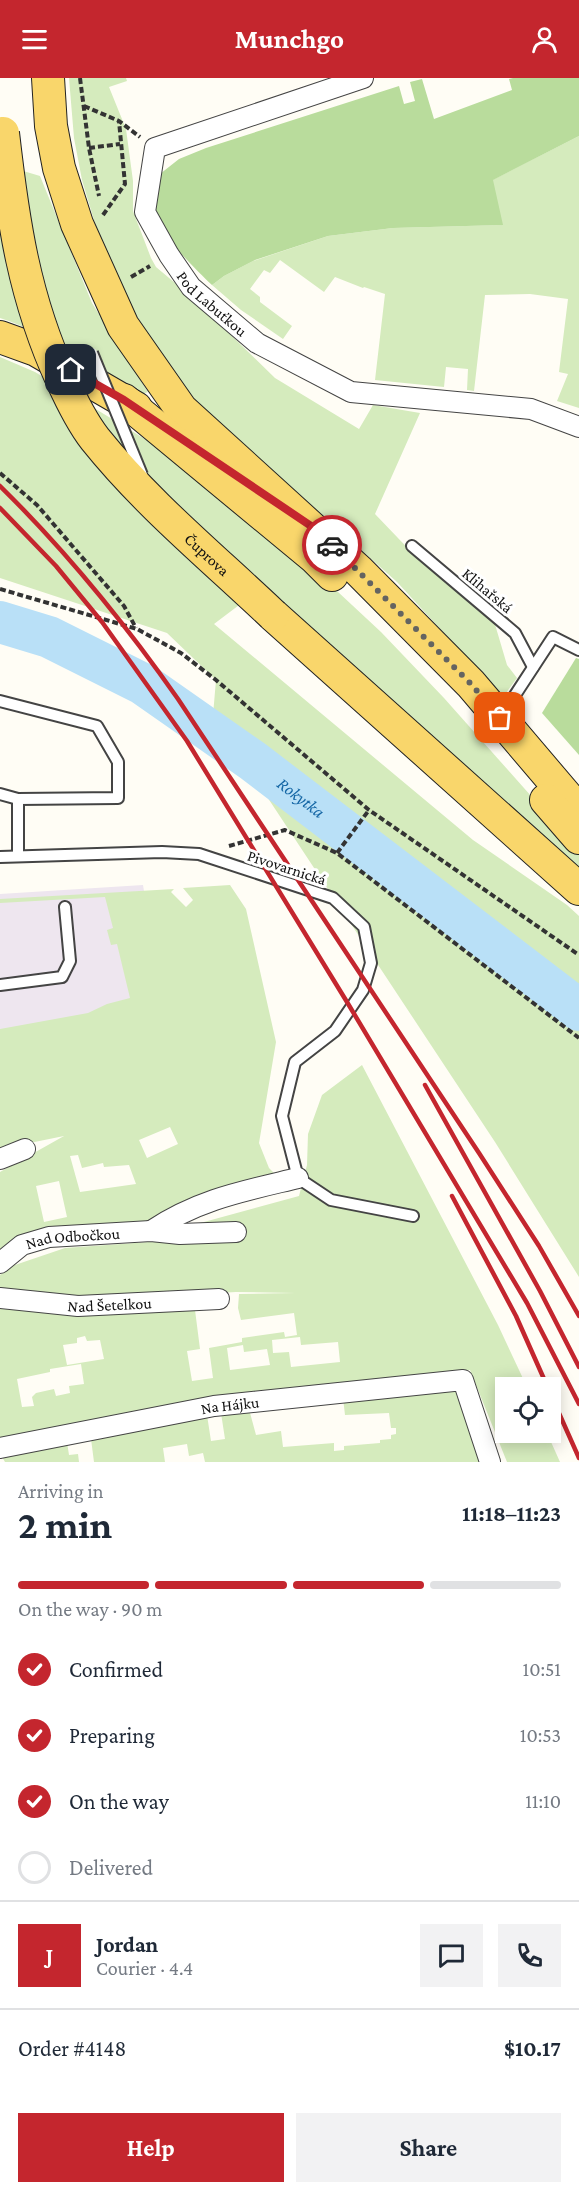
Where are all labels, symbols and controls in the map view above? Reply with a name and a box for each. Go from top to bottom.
icon: menu [18,23,51,56]
icon: person [528,23,561,56]
text: Munchgo [235,24,344,54]
street label: Pod Labuťkou [174,268,251,340]
pin [45,344,96,395]
icon: home [54,353,87,386]
courier [302,515,362,575]
icon: car [316,529,349,562]
street label: Čuprova [181,530,233,580]
street label: Klihařská [459,564,517,617]
pin [474,692,525,743]
icon: bag [483,701,516,734]
water label: Rokytka [273,773,329,822]
street label: Pivovarnická [245,847,329,888]
street label: Nad Odbočkou [24,1225,121,1252]
street label: Nad Šetelkou [67,1294,153,1315]
map controls [495,1377,561,1443]
button: locate [495,1377,561,1443]
street label: Na Hájku [199,1393,260,1417]
text: Arriving in [18,1480,103,1502]
text: 11:18–11:23 [462,1501,561,1526]
text: 2 min [18,1503,112,1546]
text: On the way · 90 m [18,1598,162,1620]
icon: check [18,1653,51,1686]
text: Confirmed [69,1657,163,1682]
text: 10:51 [523,1658,561,1680]
icon: check [18,1719,51,1752]
text: Preparing [69,1723,155,1748]
text: 10:53 [520,1724,561,1746]
icon: check [18,1785,51,1818]
text: On the way [69,1789,169,1814]
text: 11:10 [525,1790,561,1812]
text: Delivered [69,1855,153,1880]
button: chat [420,1924,483,1987]
button: phone [498,1924,561,1987]
text: Jordan [96,1932,158,1957]
text: J [46,1943,53,1968]
text: Courier · 4.4 [96,1957,193,1979]
text: Order #4148 [18,2036,126,2061]
text: $10.17 [504,2036,561,2061]
button: Help [18,2113,284,2182]
button: Share [296,2113,561,2182]

